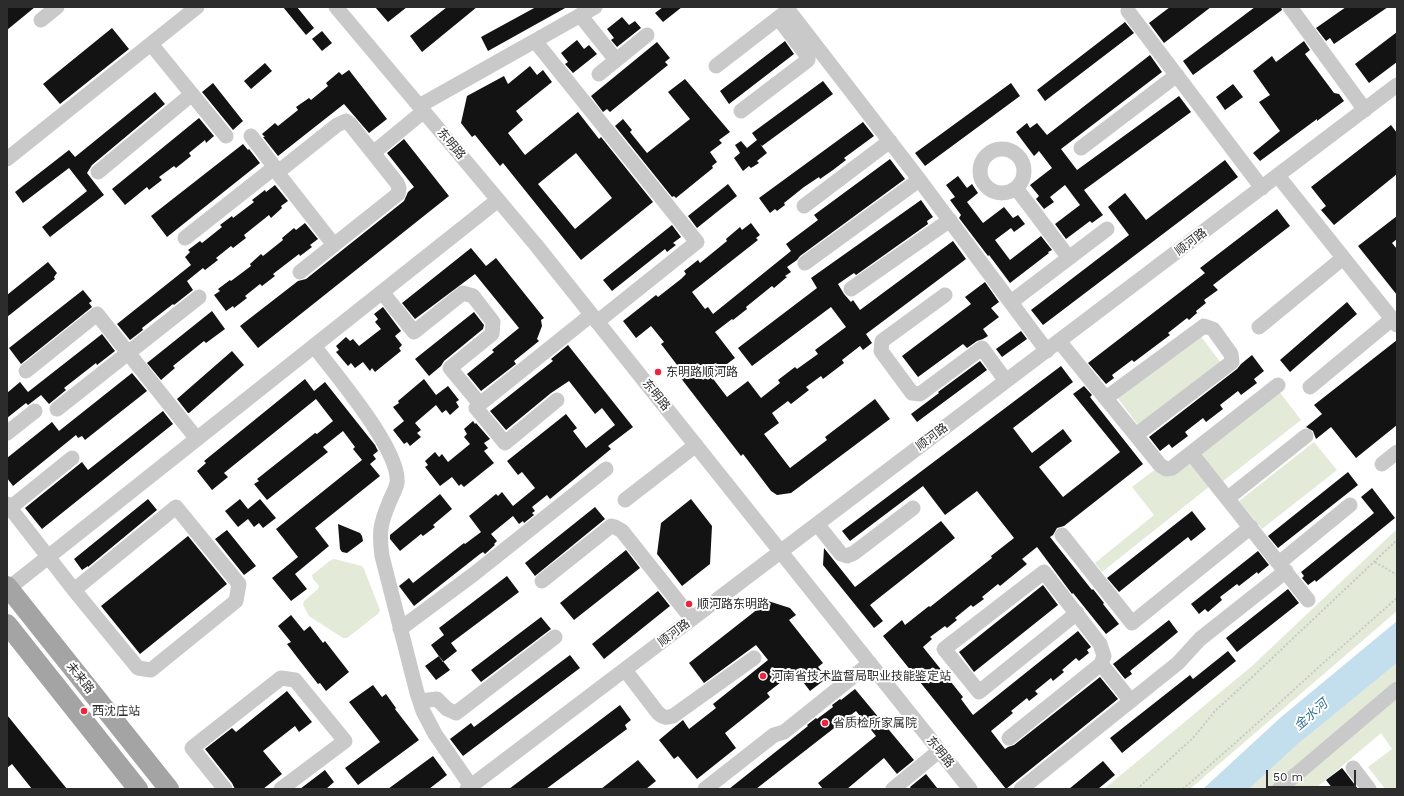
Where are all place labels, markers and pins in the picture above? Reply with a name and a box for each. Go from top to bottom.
place label: 东明路顺河路 [666,365,738,379]
marker: 东明路顺河路 [653,367,663,377]
place label: 顺河路东明路 [697,597,769,611]
marker: 顺河路东明路 [684,599,694,609]
place label: 河南省技术监督局职业技能鉴定站 [771,669,951,683]
marker: 河南省技术监督局职业技能鉴定站 [758,671,768,681]
place label: 西沈庄站 [92,704,140,718]
marker: 西沈庄站 [79,706,89,716]
place label: 省质检所家属院 [833,716,917,730]
marker: 省质检所家属院 [820,718,830,728]

